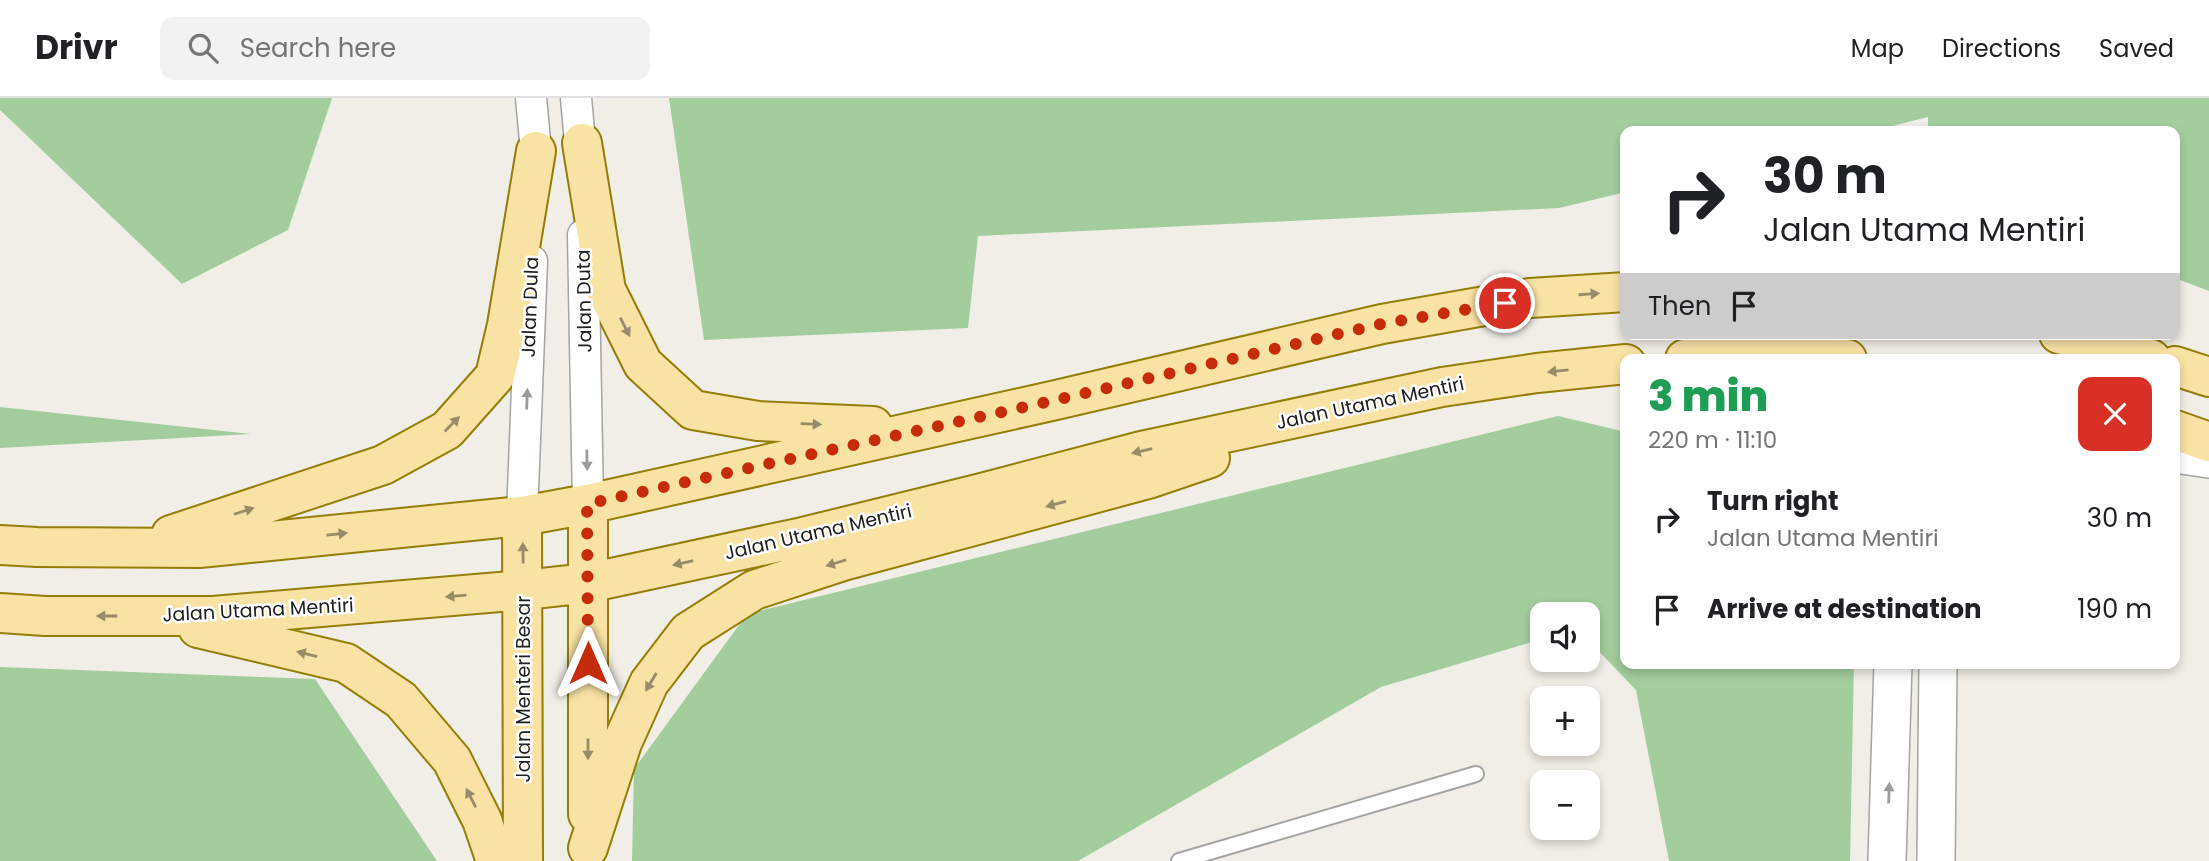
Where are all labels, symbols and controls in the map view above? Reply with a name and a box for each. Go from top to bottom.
search box [160,17,650,80]
text: Drivr [35,24,118,71]
icon: search [184,29,222,67]
text: Search here [240,30,396,66]
text: Map [1851,32,1904,65]
text: Directions [1942,32,2061,65]
text: Saved [2099,32,2174,65]
text: 30 m [1763,142,1887,210]
icon: right [1648,154,1739,245]
text: Jalan Utama Mentiri [1763,207,2085,252]
street label: Jalan Duta [570,249,598,353]
street label: Jalan Dula [515,256,545,358]
pin [1475,273,1535,333]
icon: arrive [1486,284,1524,322]
icon: arrive [1725,287,1763,325]
one-way arrow [1578,288,1600,299]
text: Then [1648,288,1711,324]
one-way arrow [619,317,630,337]
one-way arrow [1547,365,1569,376]
text: 3 min [1648,367,1768,426]
street label: Jalan Utama Mentiri [1274,370,1466,436]
button: close [2078,377,2152,451]
one-way arrow [521,388,532,410]
one-way arrow [443,416,460,432]
one-way arrow [800,418,822,429]
text: 220 m · 11:10 [1648,424,1777,456]
one-way arrow [1131,446,1153,457]
one-way arrow [581,449,593,471]
text: Turn right [1707,483,1839,519]
street label: Jalan Utama Mentiri [722,497,914,567]
one-way arrow [1045,499,1067,510]
icon: right [1648,500,1686,538]
text: 30 m [2087,500,2152,536]
one-way arrow [234,505,255,516]
text: Jalan Utama Mentiri [1707,522,1939,554]
one-way arrow [326,529,348,540]
one-way arrow [517,542,529,564]
one-way arrow [672,558,694,569]
one-way arrow [825,559,846,569]
one-way arrow [445,591,467,602]
icon: arrive [1648,591,1686,629]
text: Arrive at destination [1707,591,1982,627]
text: 190 m [2077,591,2152,627]
street label: Jalan Utama Mentiri [162,592,354,628]
street label: Jalan Menteri Besar [510,596,537,782]
map controls [1530,602,1600,840]
button: sound [1530,602,1600,672]
one-way arrow [95,610,117,622]
position arrow [551,626,625,700]
one-way arrow [296,648,318,659]
one-way arrow [645,673,657,692]
button: + [1530,686,1600,756]
one-way arrow [582,739,594,761]
button: − [1530,770,1600,840]
one-way arrow [1884,782,1895,804]
one-way arrow [465,788,477,808]

